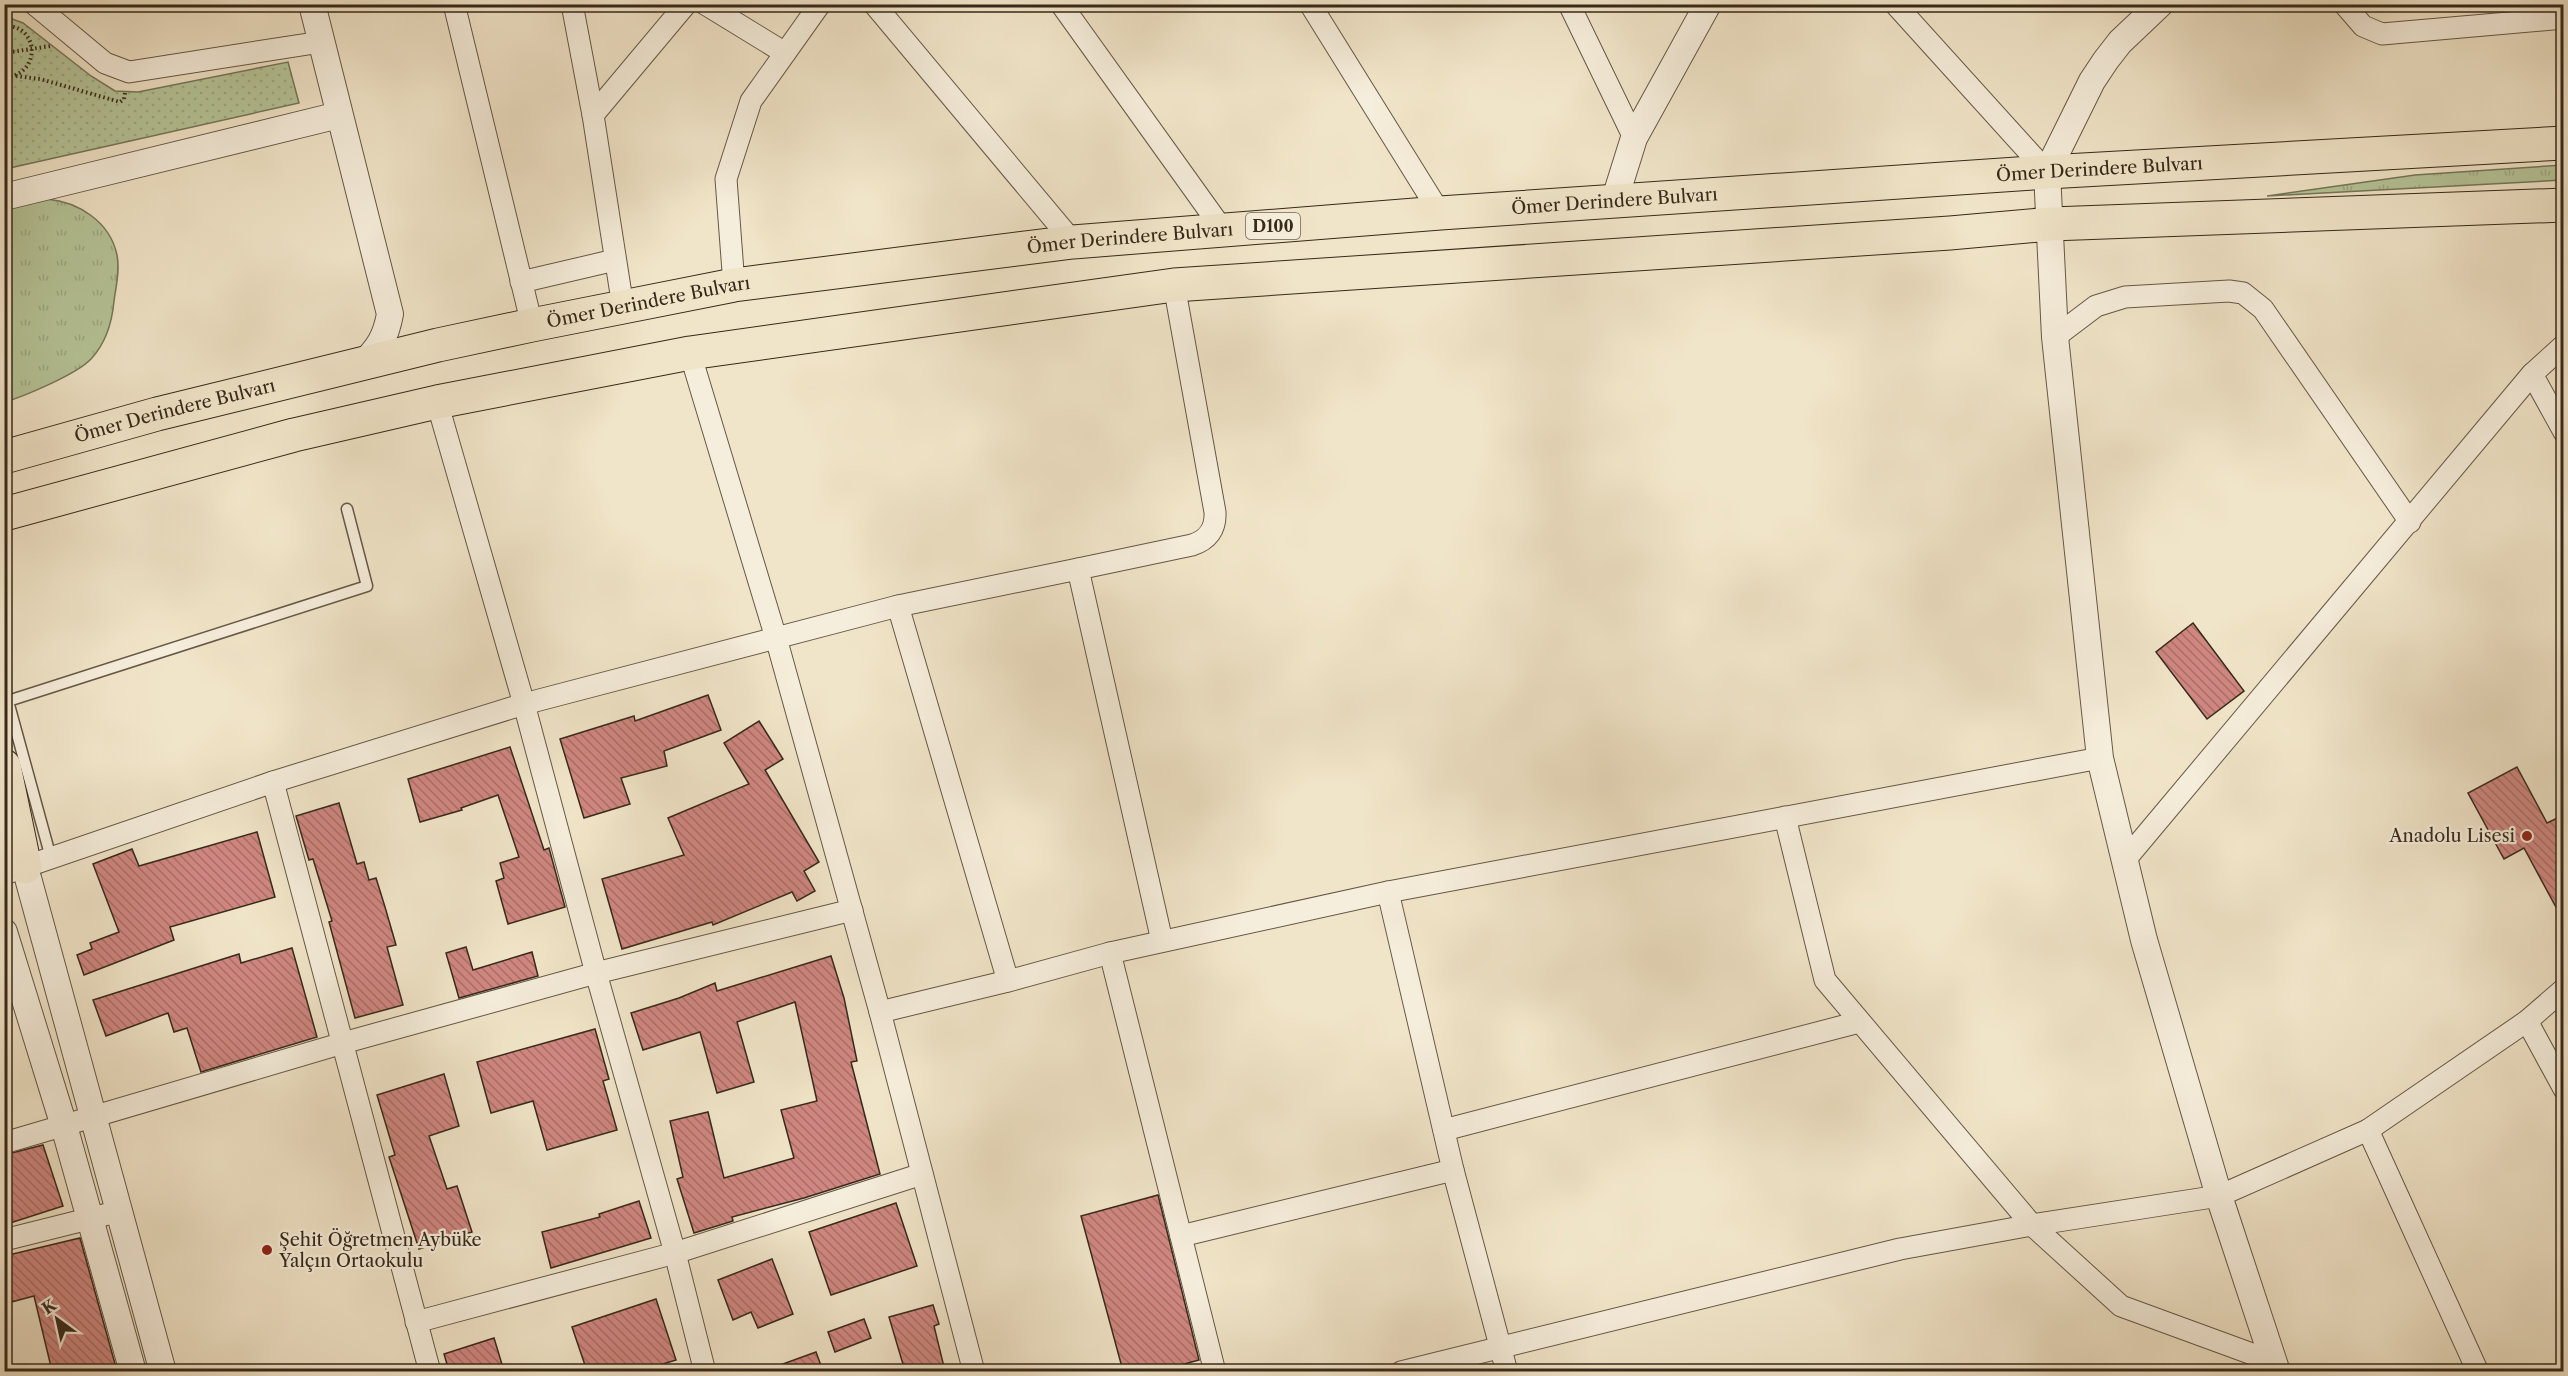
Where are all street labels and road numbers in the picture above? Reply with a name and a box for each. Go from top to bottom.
street label: Ömer Derindere Bulvarı [1995,152,2204,186]
street label: Ömer Derindere Bulvarı [1510,183,1719,219]
road number: D100 [1246,213,1300,239]
street label: Ömer Derindere Bulvarı [1025,218,1234,259]
street label: Ömer Derindere Bulvarı [545,272,752,333]
street label: Ömer Derindere Bulvarı [72,374,278,448]

